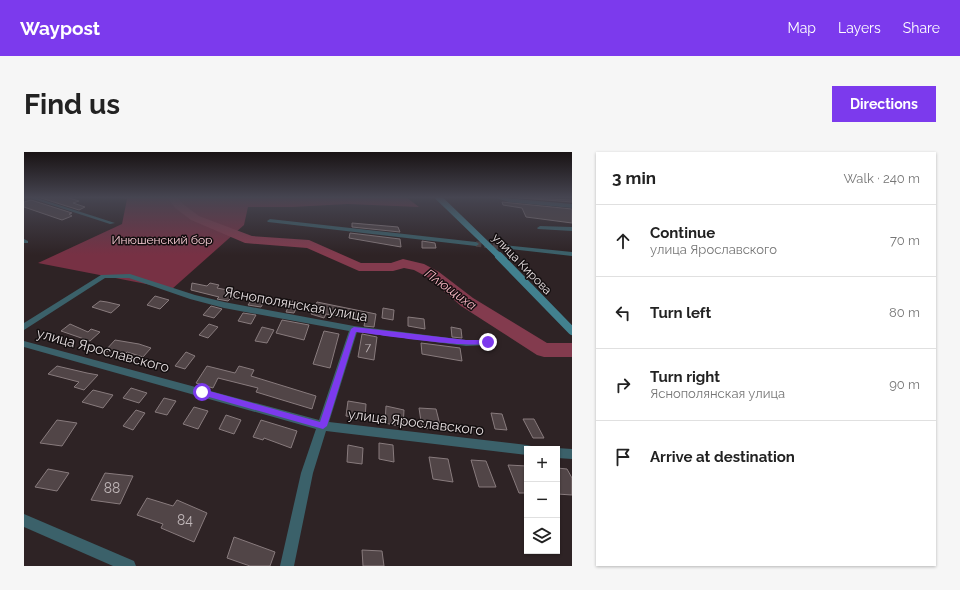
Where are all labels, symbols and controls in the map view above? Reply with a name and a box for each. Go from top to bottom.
text: Waypost [20,17,100,39]
text: Map [788,20,816,36]
text: Layers [838,20,881,36]
text: Share [903,20,940,36]
button: Directions [832,86,936,122]
text: Find us [24,88,120,121]
text: 3 min [612,168,656,188]
text: Walk · 240 m [843,171,920,186]
text: Continue [650,224,715,242]
icon: ahead [612,230,634,252]
street label: улица Кирова [489,231,555,297]
park label: Инюшенский бор [111,233,213,247]
text: 70 m [890,233,920,248]
text: улица Ярославского [650,242,777,257]
water label: Плющиха [422,266,480,313]
street label: Яснополянская улица [223,283,369,325]
icon: left [612,302,634,324]
text: Turn left [650,304,711,322]
text: 80 m [889,305,920,320]
street label: улица Ярославского [35,325,171,375]
route end [479,333,497,351]
house number: 7 [365,340,372,354]
text: Turn right [650,368,720,386]
icon: right [612,374,634,396]
text: 90 m [889,377,920,392]
route start [193,383,211,401]
text: Яснополянская улица [650,386,785,401]
street label: улица Ярославского [347,406,485,438]
map controls [524,446,560,554]
button: + [524,446,560,482]
icon: arrive [612,446,634,468]
text: Arrive at destination [650,448,795,466]
house number: 88 [104,480,120,496]
button: − [524,482,560,518]
house number: 84 [177,512,193,528]
button: layers [524,518,560,554]

